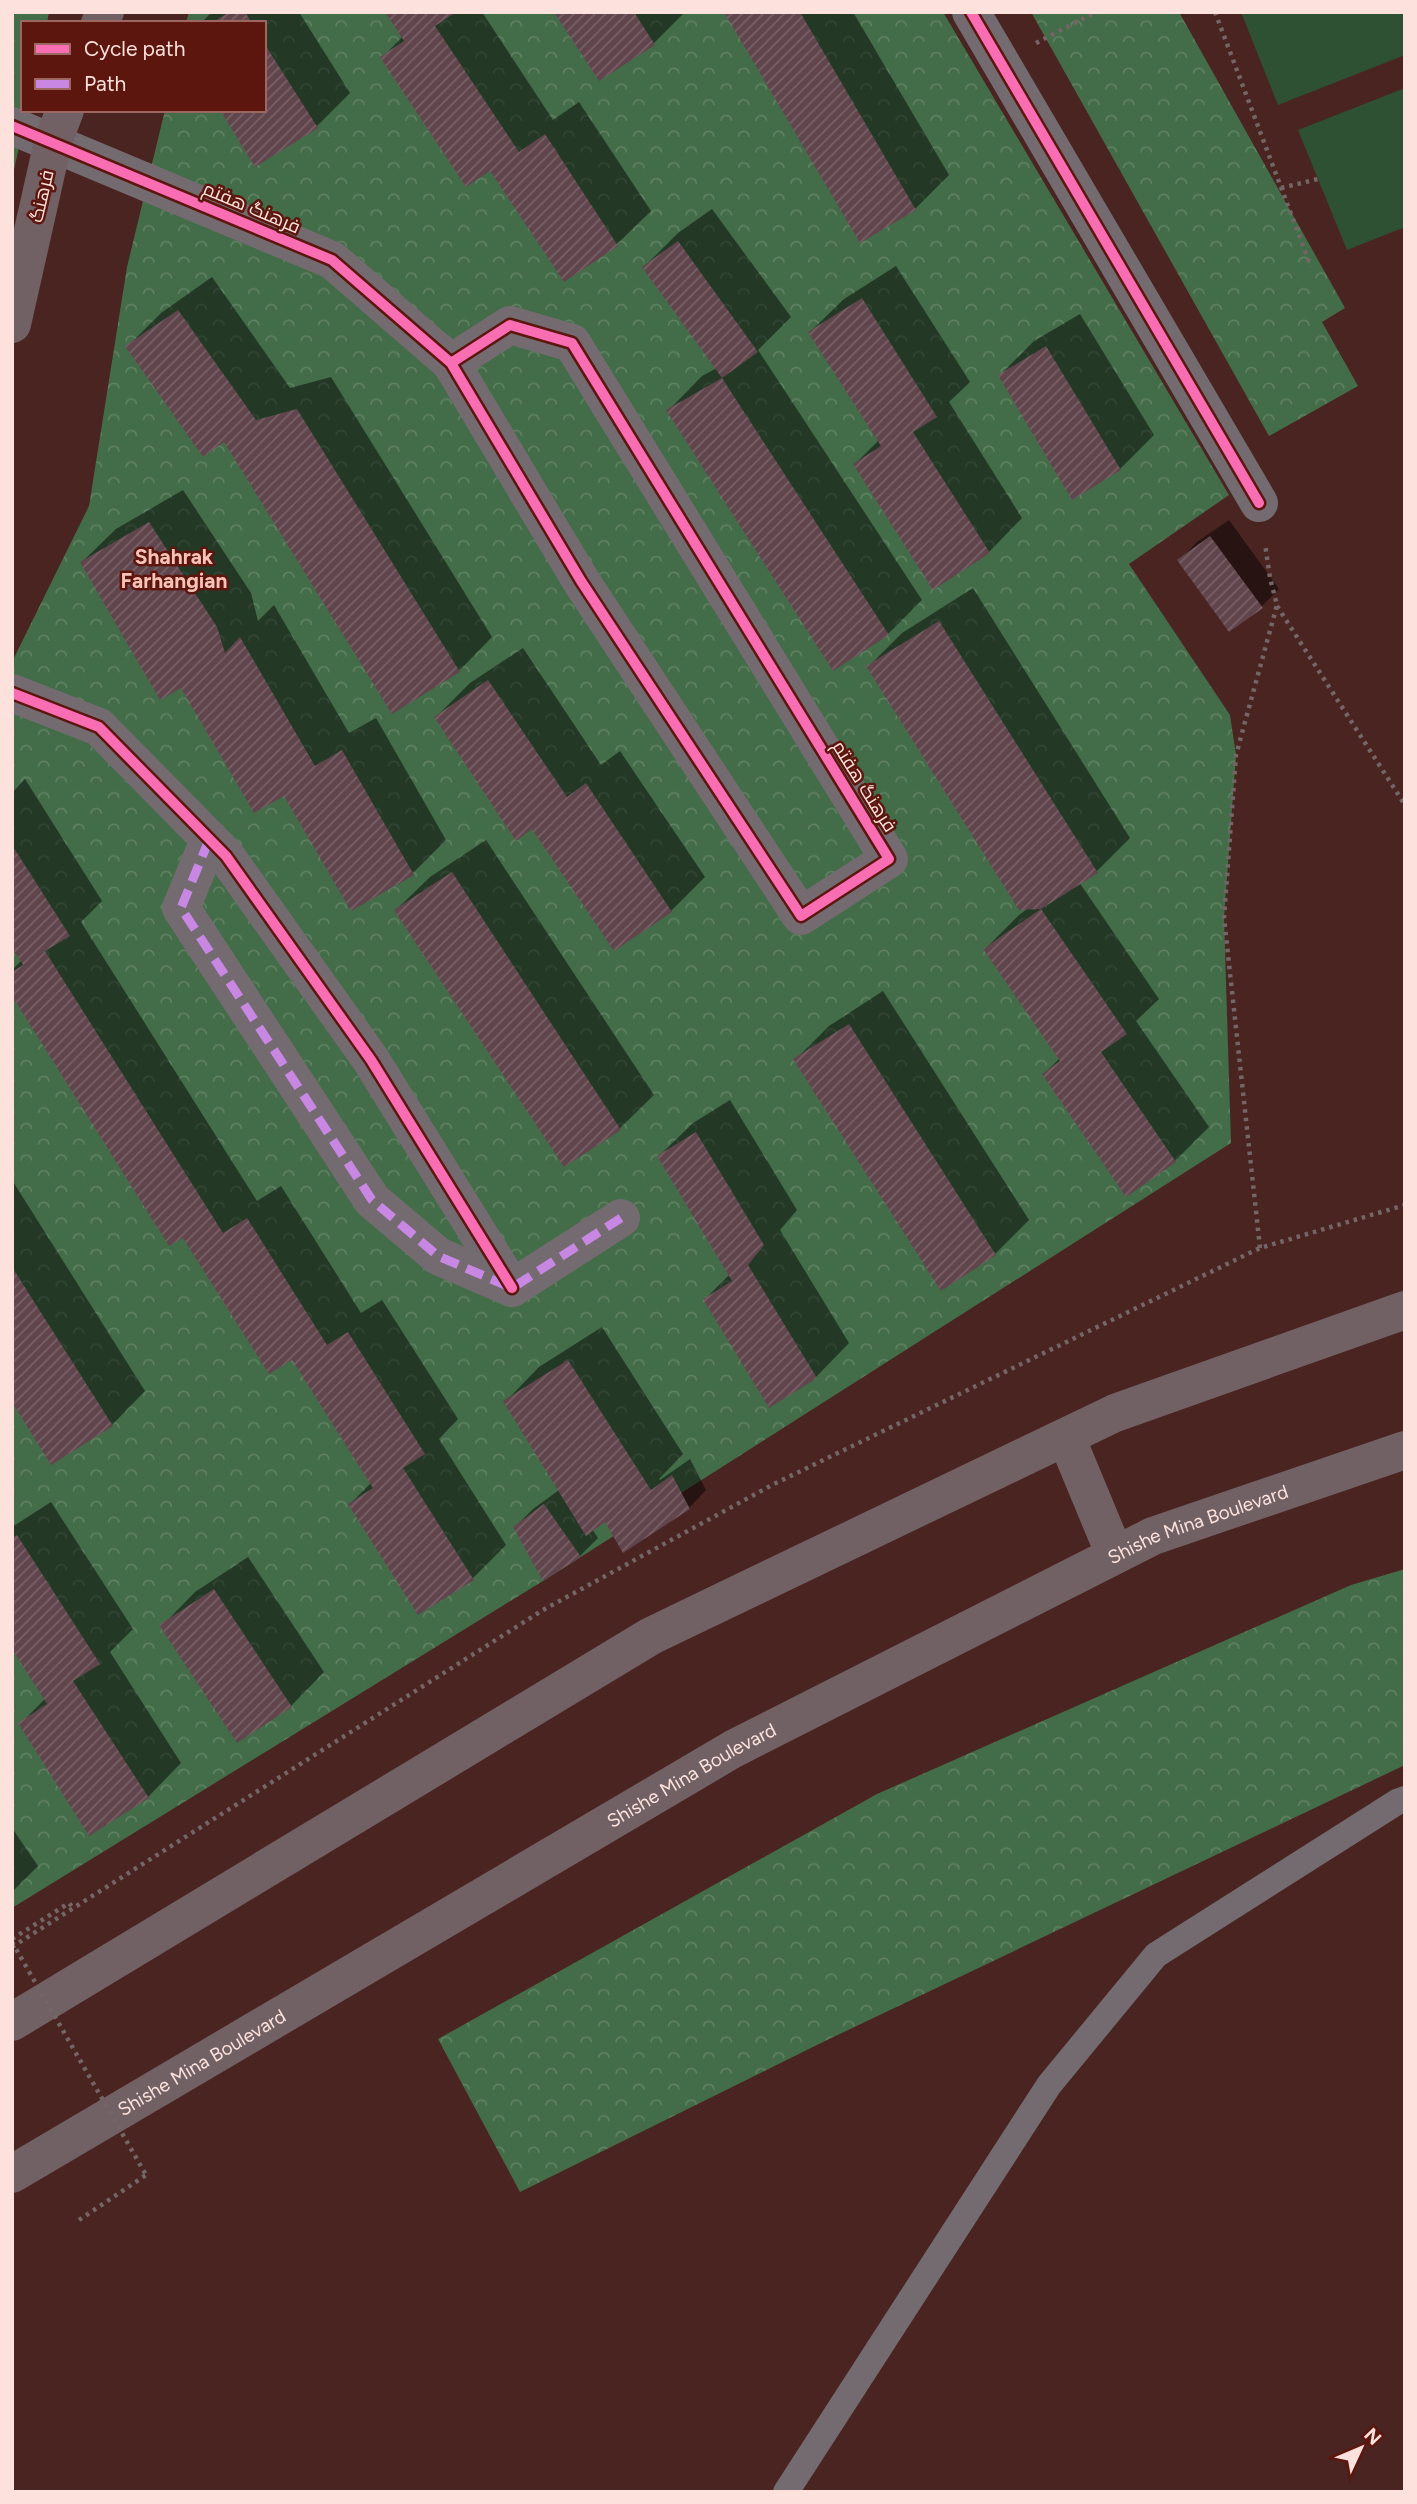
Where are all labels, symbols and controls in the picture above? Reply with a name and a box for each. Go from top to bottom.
legend [21,21,266,112]
text: Cycle path [84,36,185,61]
text: Path [84,71,126,96]
street label: فرهنگ [24,167,59,225]
street label: فرهنگ هفتم [199,177,304,240]
district label: Shahrak Farhangian [121,544,227,593]
street label: فرهنگ هفتم [826,736,902,837]
street label: Shishe Mina Boulevard [1104,1480,1291,1569]
street label: Shishe Mina Boulevard [603,1718,780,1833]
street label: Shishe Mina Boulevard [114,2004,290,2121]
north arrow [1326,2413,1396,2483]
text: N [1359,2423,1386,2450]

